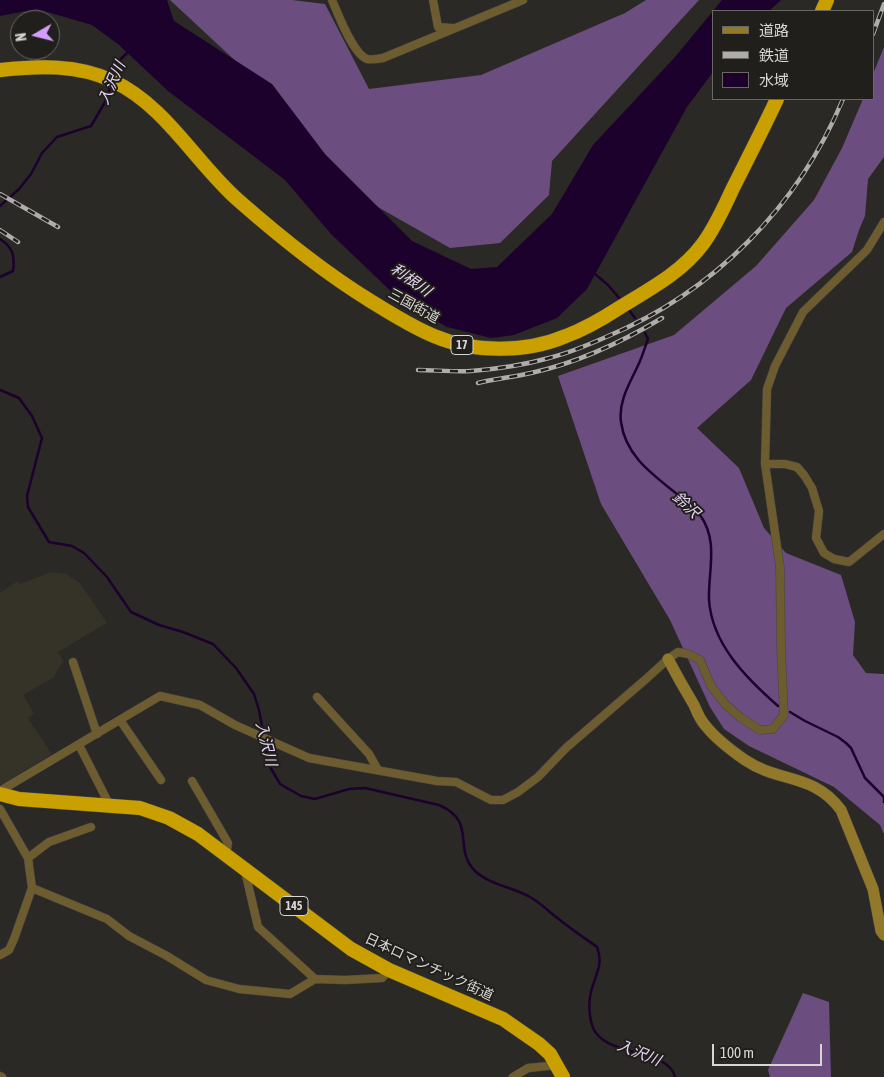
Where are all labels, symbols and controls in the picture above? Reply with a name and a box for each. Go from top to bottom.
north arrow [10,10,60,60]
legend [712,10,874,100]
text: 道路 [759,22,789,39]
text: N [13,32,30,42]
text: 鉄道 [759,47,789,64]
water label: 入沢川 [95,59,129,107]
text: 水域 [759,72,789,89]
water label: 利根川 [387,260,435,300]
street label: 三国街道 [385,285,443,327]
road number: 17 [451,336,473,354]
water label: 鈴沢 [669,488,703,522]
water label: 入沢川 [252,720,280,768]
road number: 145 [280,896,308,916]
street label: 日本ロマンチック街道 [362,930,496,1004]
scale bar [714,1034,824,1066]
water label: 入沢川 [615,1036,663,1070]
text: 100 m [720,1044,754,1061]

